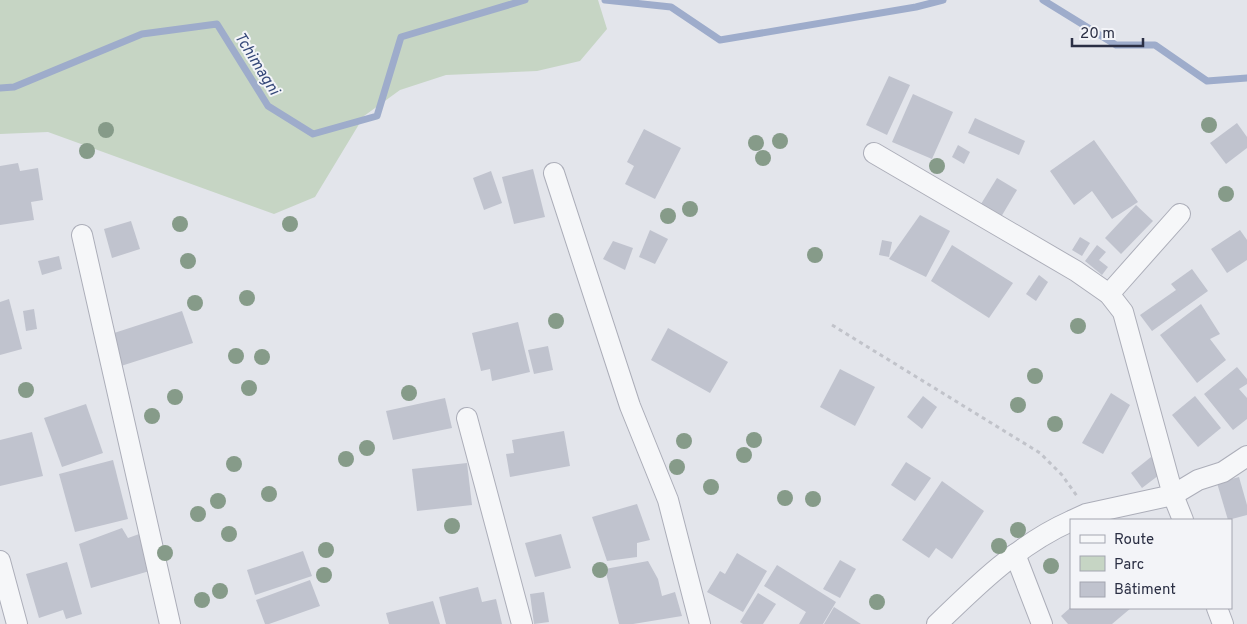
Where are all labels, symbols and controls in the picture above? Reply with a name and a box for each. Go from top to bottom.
scale bar [1072,15,1143,47]
text: 20 m [1080,25,1115,44]
water label: Tchimagni [229,29,284,100]
legend [1070,519,1232,609]
text: Route [1114,531,1154,550]
text: Parc [1114,556,1144,575]
text: Bâtiment [1114,581,1176,600]

